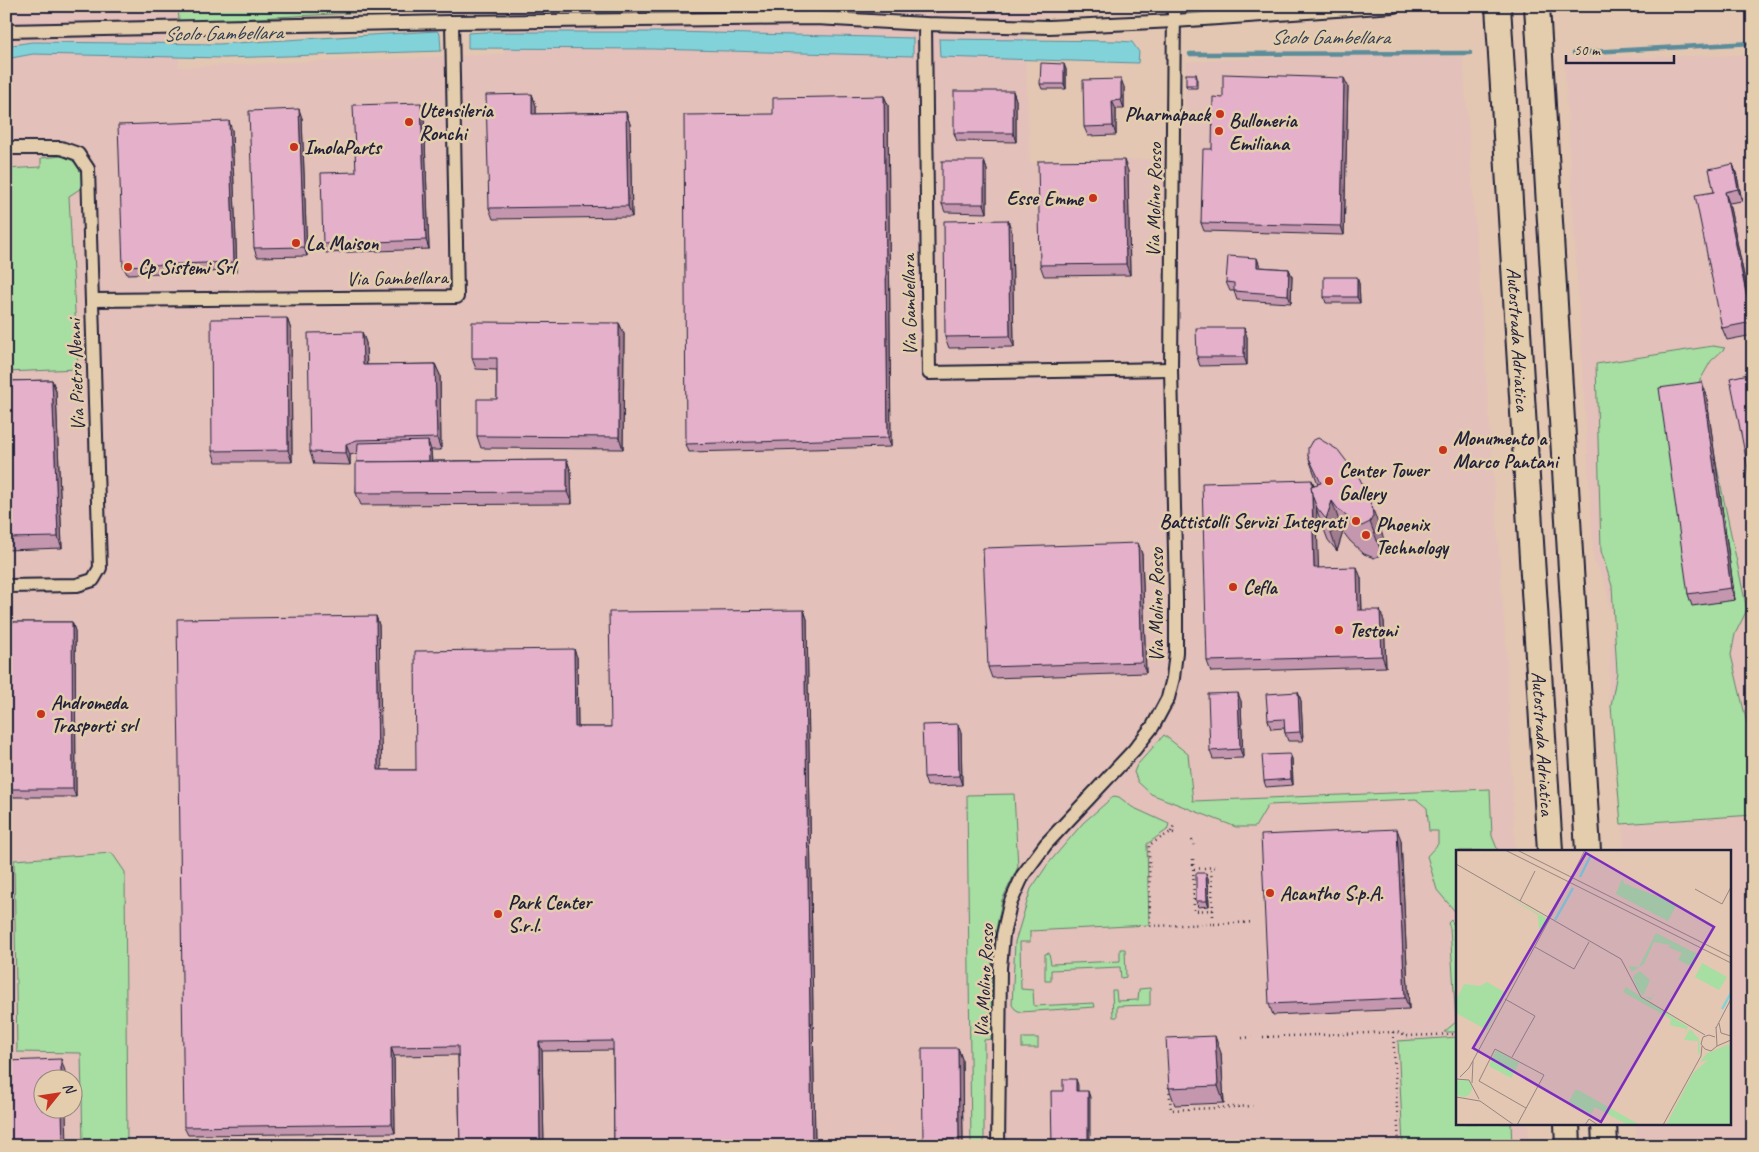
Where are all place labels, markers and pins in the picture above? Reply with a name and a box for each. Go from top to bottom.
place label: Utensileria Ronchi [419,98,494,146]
place label: Pharmapack [1125,102,1212,127]
marker: Pharmapack [1214,108,1226,120]
place label: Bulloneria Emiliana [1229,108,1299,156]
marker: Utensileria Ronchi [403,116,415,128]
marker: Bulloneria Emiliana [1213,125,1225,137]
place label: ImolaParts [304,135,383,160]
marker: ImolaParts [288,141,300,153]
place label: Esse Emme [1006,186,1084,211]
marker: Esse Emme [1087,192,1099,204]
place label: La Maison [306,231,379,256]
marker: La Maison [290,237,302,249]
place label: Cp Sistemi Srl [138,255,238,280]
marker: Cp Sistemi Srl [122,261,134,273]
place label: Monumento a Marco Pantani [1453,426,1561,474]
marker: Monumento a Marco Pantani [1437,444,1449,456]
place label: Center Tower Gallery [1339,458,1432,506]
marker: Center Tower Gallery [1323,475,1335,487]
place label: Battistolli Servizi Integrati [1159,509,1349,534]
place label: Phoenix Technology [1376,512,1450,560]
marker: Battistolli Servizi Integrati [1350,515,1362,527]
marker: Phoenix Technology [1360,529,1372,541]
place label: Cefla [1243,575,1278,600]
marker: Cefla [1227,581,1239,593]
place label: Testoni [1349,618,1400,643]
marker: Testoni [1333,624,1345,636]
place label: Andromeda Trasporti srl [51,690,140,738]
marker: Andromeda Trasporti srl [35,708,47,720]
place label: Acantho S.p.A. [1280,881,1384,906]
marker: Acantho S.p.A. [1264,887,1276,899]
place label: Park Center S.r.l. [508,890,594,938]
marker: Park Center S.r.l. [492,908,504,920]

